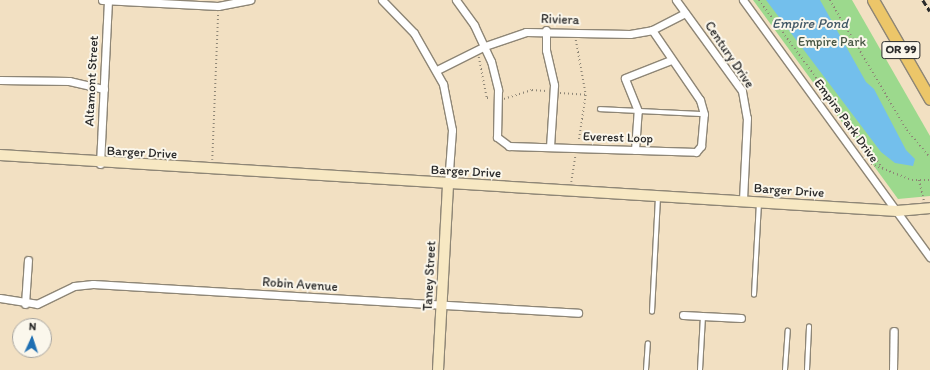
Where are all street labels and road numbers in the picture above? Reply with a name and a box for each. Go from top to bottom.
street label: Riviera [541,12,579,28]
street label: Century Drive [701,19,757,91]
street label: Altamont Street [82,35,102,127]
road number: OR 99 [881,40,921,60]
street label: Empire Park Drive [810,76,882,166]
street label: Everest Loop [582,129,654,147]
street label: Barger Drive [106,143,178,163]
street label: Barger Drive [430,162,502,182]
street label: Barger Drive [753,181,825,201]
street label: Taney Street [420,241,440,311]
street label: Robin Avenue [262,275,338,295]

